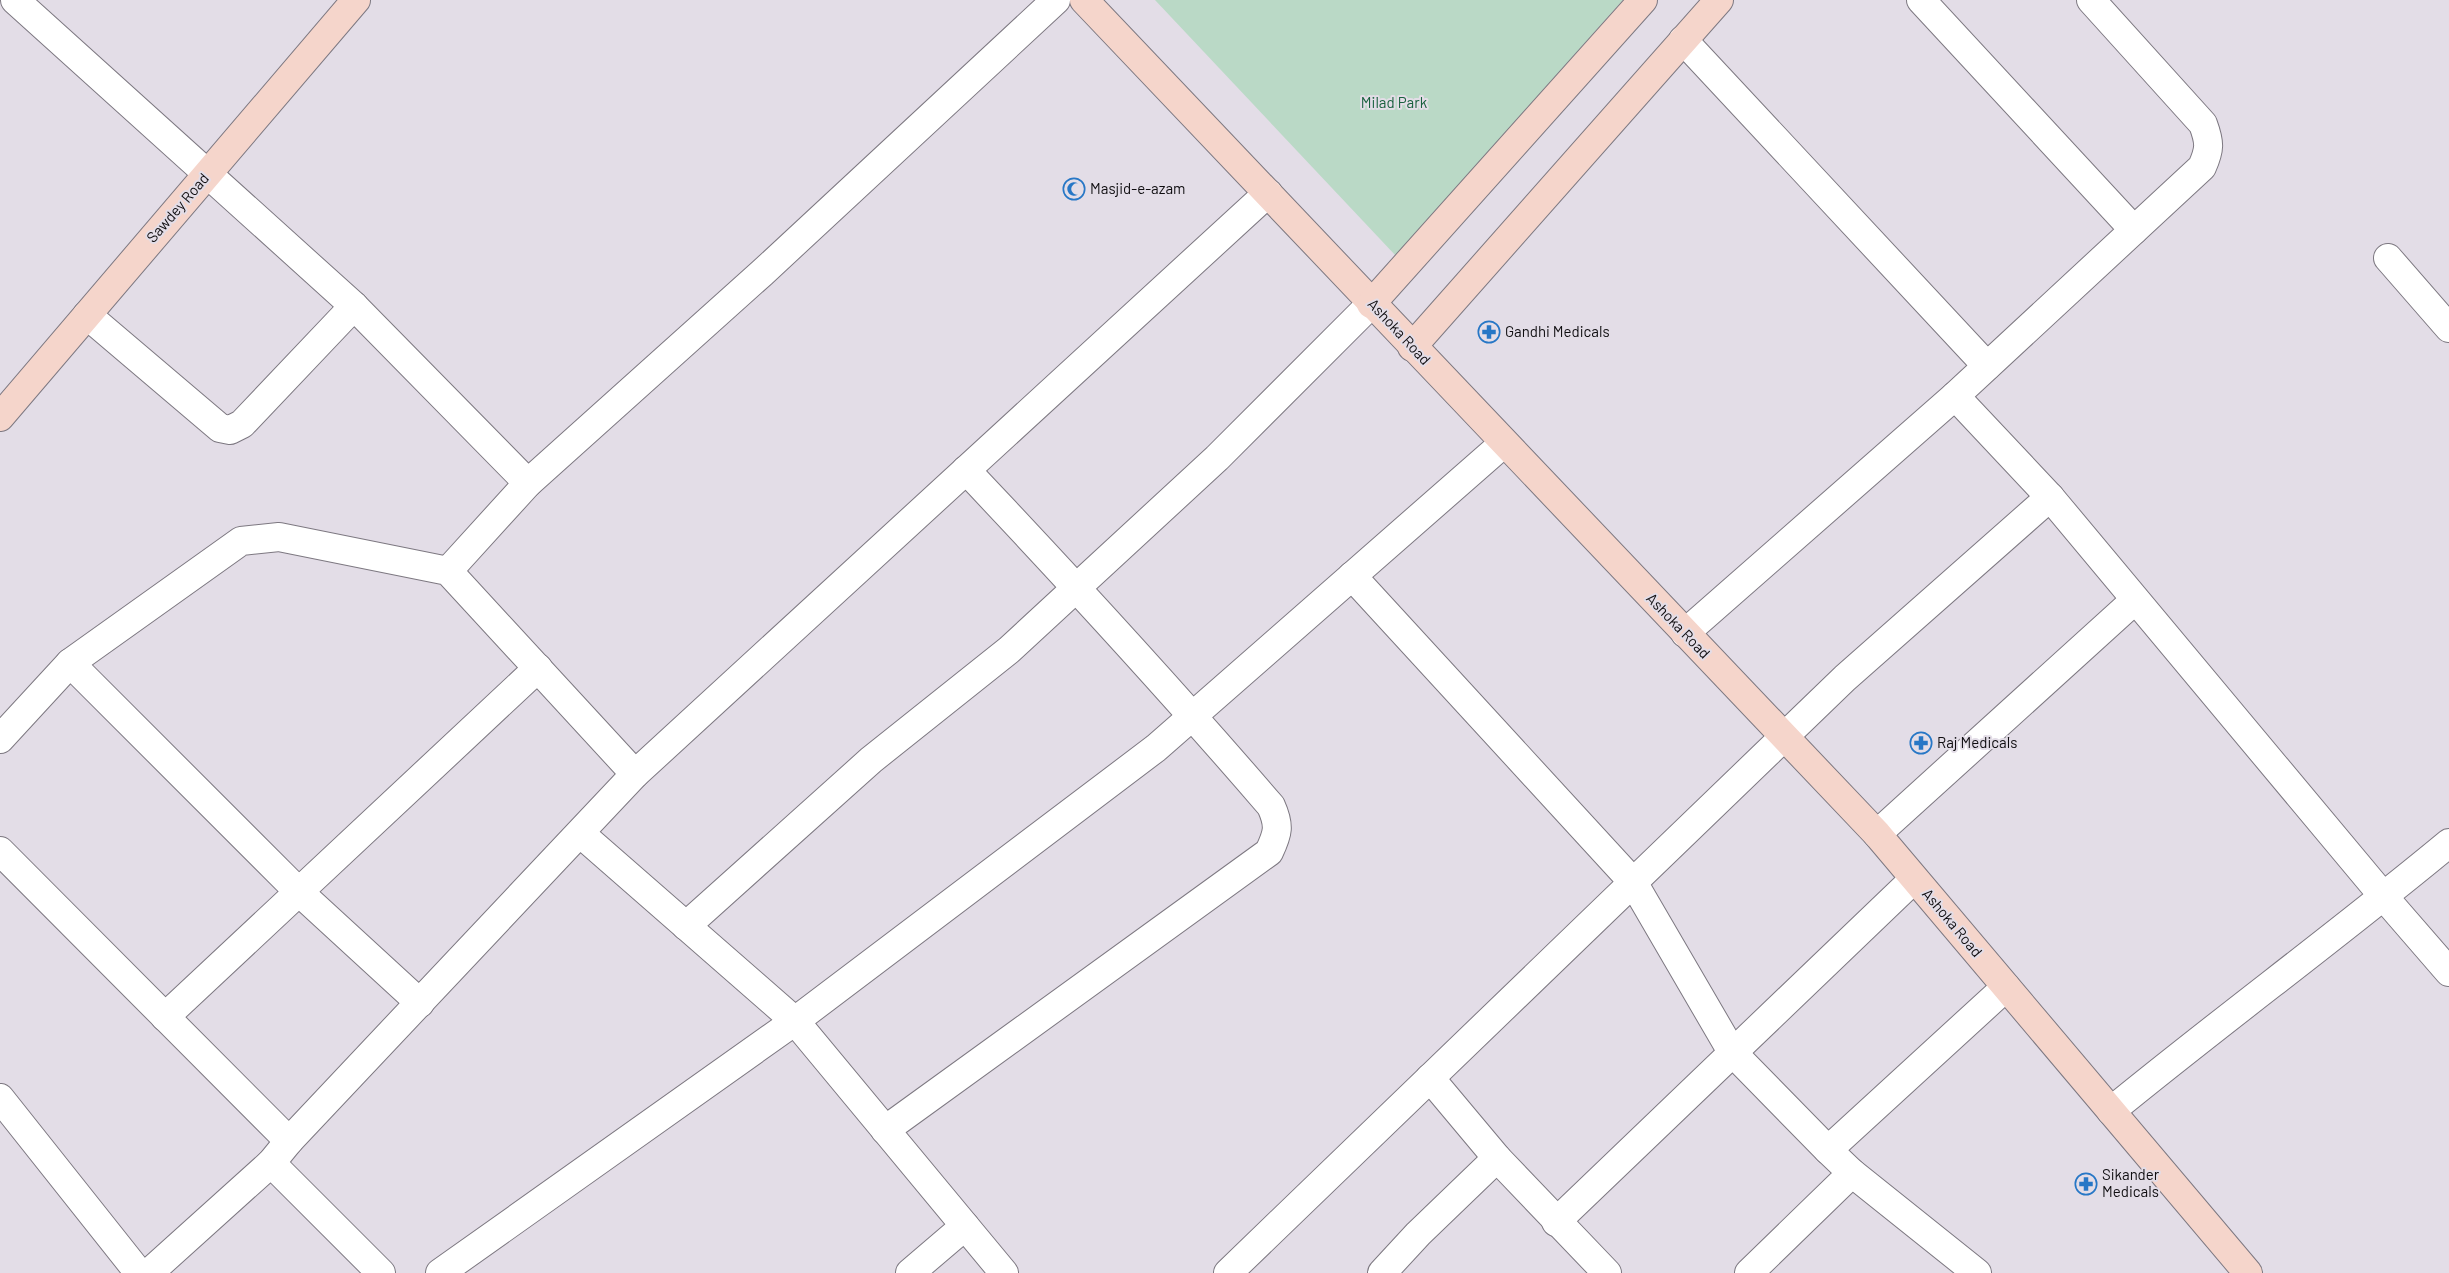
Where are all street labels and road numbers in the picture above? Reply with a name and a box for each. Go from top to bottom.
street label: Sawdey Road [142,169,212,246]
street label: Ashoka Road [1365,295,1435,368]
street label: Ashoka Road [1643,589,1714,662]
street label: Ashoka Road [1919,885,1987,960]

